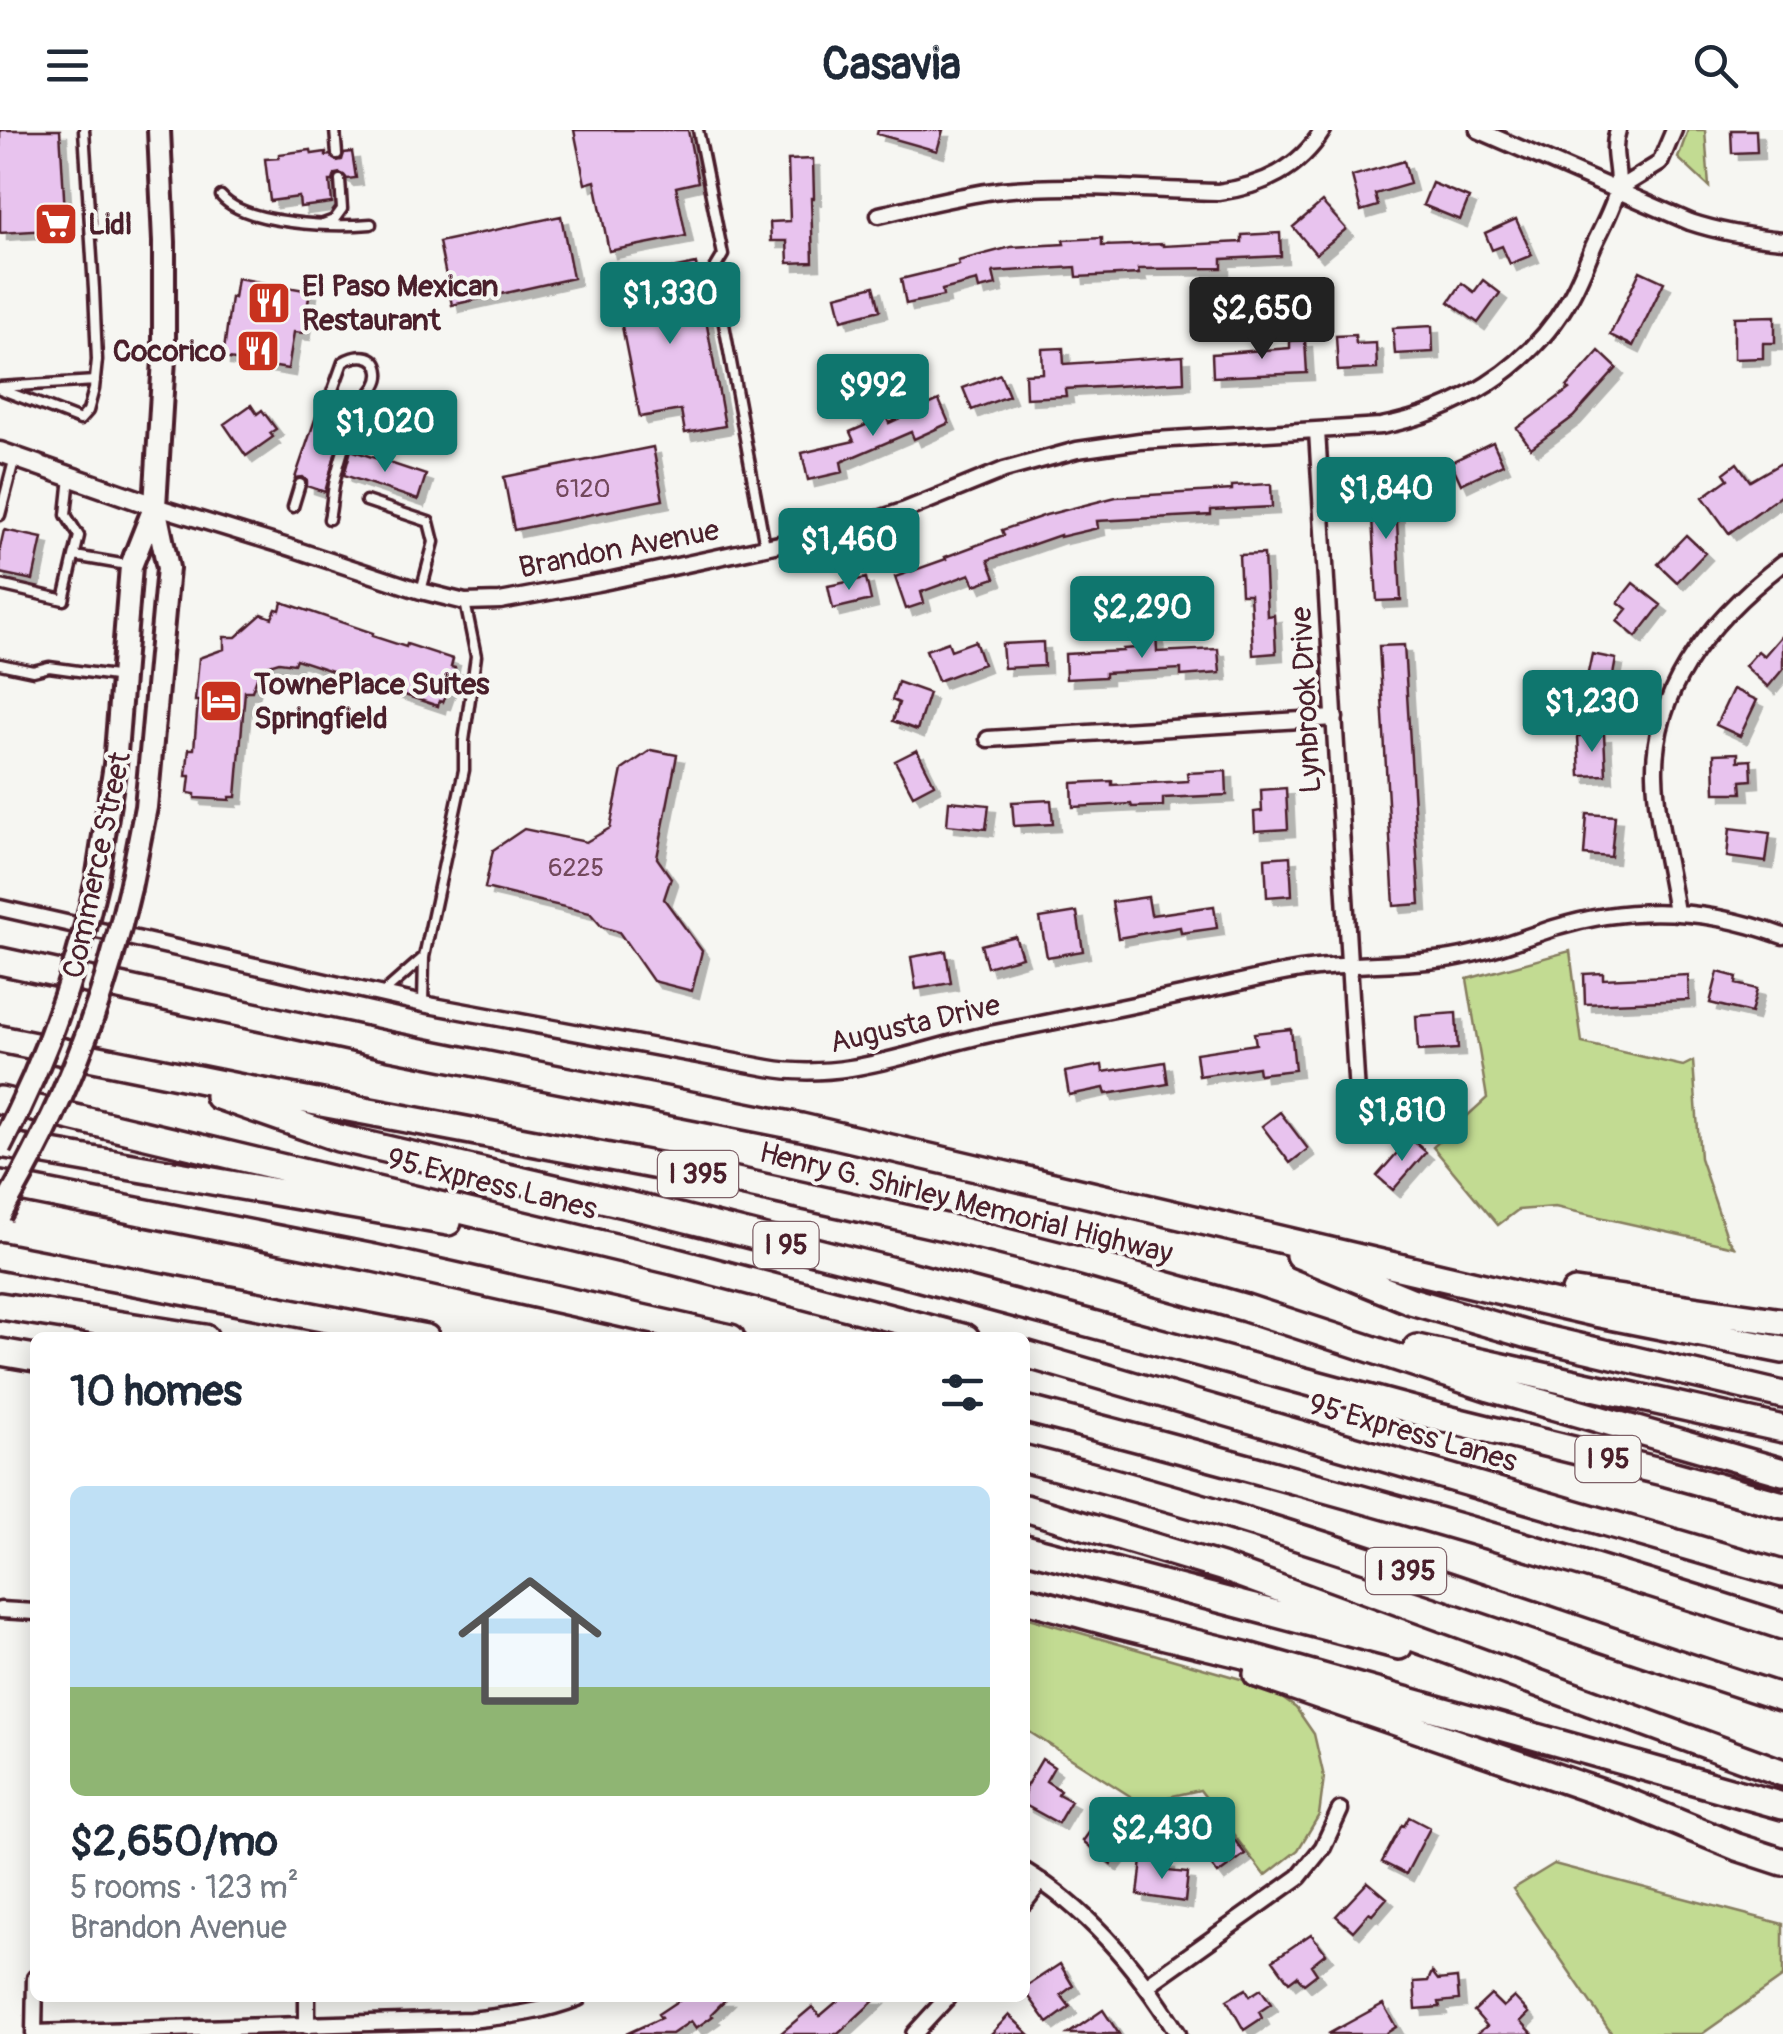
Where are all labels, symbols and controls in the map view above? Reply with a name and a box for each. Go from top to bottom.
text: Casavia [822,37,961,93]
icon: menu [40,38,95,93]
icon: search [1688,38,1743,93]
supermarket icon: Lidl [33,201,79,247]
place label: Lidl [88,206,132,243]
pin: $1,330 [589,262,751,347]
place label: El Paso Mexican Restaurant [302,268,499,339]
text: $1,330 [622,274,718,314]
pin: $2,650 [1181,277,1343,362]
restaurant icon: El Paso Mexican Restaurant [246,280,292,326]
text: $2,650 [1211,289,1313,329]
restaurant icon: Cocorico [235,328,281,374]
place label: Cocorico [113,333,226,370]
pin: $992 [814,354,932,439]
text: $992 [839,366,907,406]
pin: $1,020 [304,390,466,475]
text: $1,020 [335,402,435,442]
pin: $1,840 [1305,457,1467,542]
text: $1,840 [1339,469,1433,509]
house number: 6120 [555,474,611,505]
pin: $1,460 [768,508,930,593]
street label: Brandon Avenue [516,511,723,587]
text: $1,460 [800,520,898,560]
pin: $2,290 [1061,576,1223,661]
text: $2,290 [1092,588,1192,628]
street label: Lynbrook Drive [1283,606,1329,794]
place label: TownePlace Suites Springfield [253,666,490,737]
pin: $1,230 [1511,670,1673,755]
hotel icon: TownePlace Suites Springfield [198,678,244,724]
text: $1,230 [1545,682,1639,722]
street label: Commerce Street [55,748,139,982]
house number: 6225 [548,853,604,884]
street label: Augusta Drive [826,986,1004,1062]
pin: $1,810 [1321,1079,1483,1164]
text: $1,810 [1358,1091,1446,1131]
street label: Henry G. Shirley Memorial Highway [756,1134,1177,1272]
street label: 95 Express Lanes [383,1140,601,1228]
road number: I 395 [658,1151,738,1197]
road number: I 95 [754,1222,818,1268]
icon: filters [935,1365,990,1420]
text: 10 homes [70,1366,242,1418]
street label: 95 Express Lanes [1305,1386,1521,1480]
road number: I 95 [1576,1436,1640,1482]
road number: I 395 [1366,1548,1446,1594]
icon: home [440,1551,620,1731]
pin: $2,430 [1081,1797,1243,1882]
text: $2,430 [1111,1809,1213,1849]
text: $2,650/mo [70,1816,278,1868]
text: 5 rooms · 123 m² [70,1868,299,1908]
text: Brandon Avenue [70,1908,287,1948]

